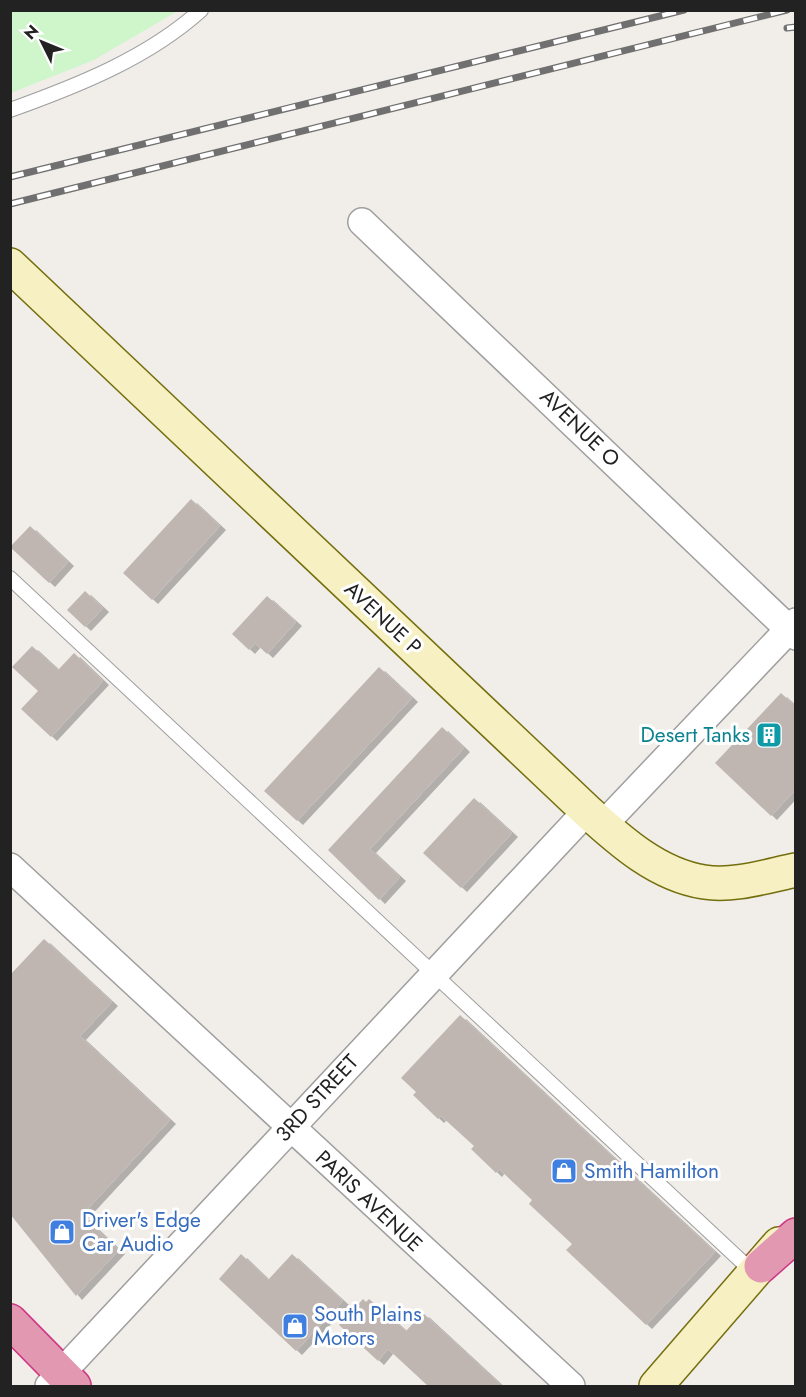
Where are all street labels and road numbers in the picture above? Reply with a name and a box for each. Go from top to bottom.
street label: AVENUE O [533,382,627,474]
street label: AVENUE P [338,574,428,662]
street label: 3RD STREET [269,1047,366,1148]
street label: PARIS AVENUE [309,1143,429,1259]

